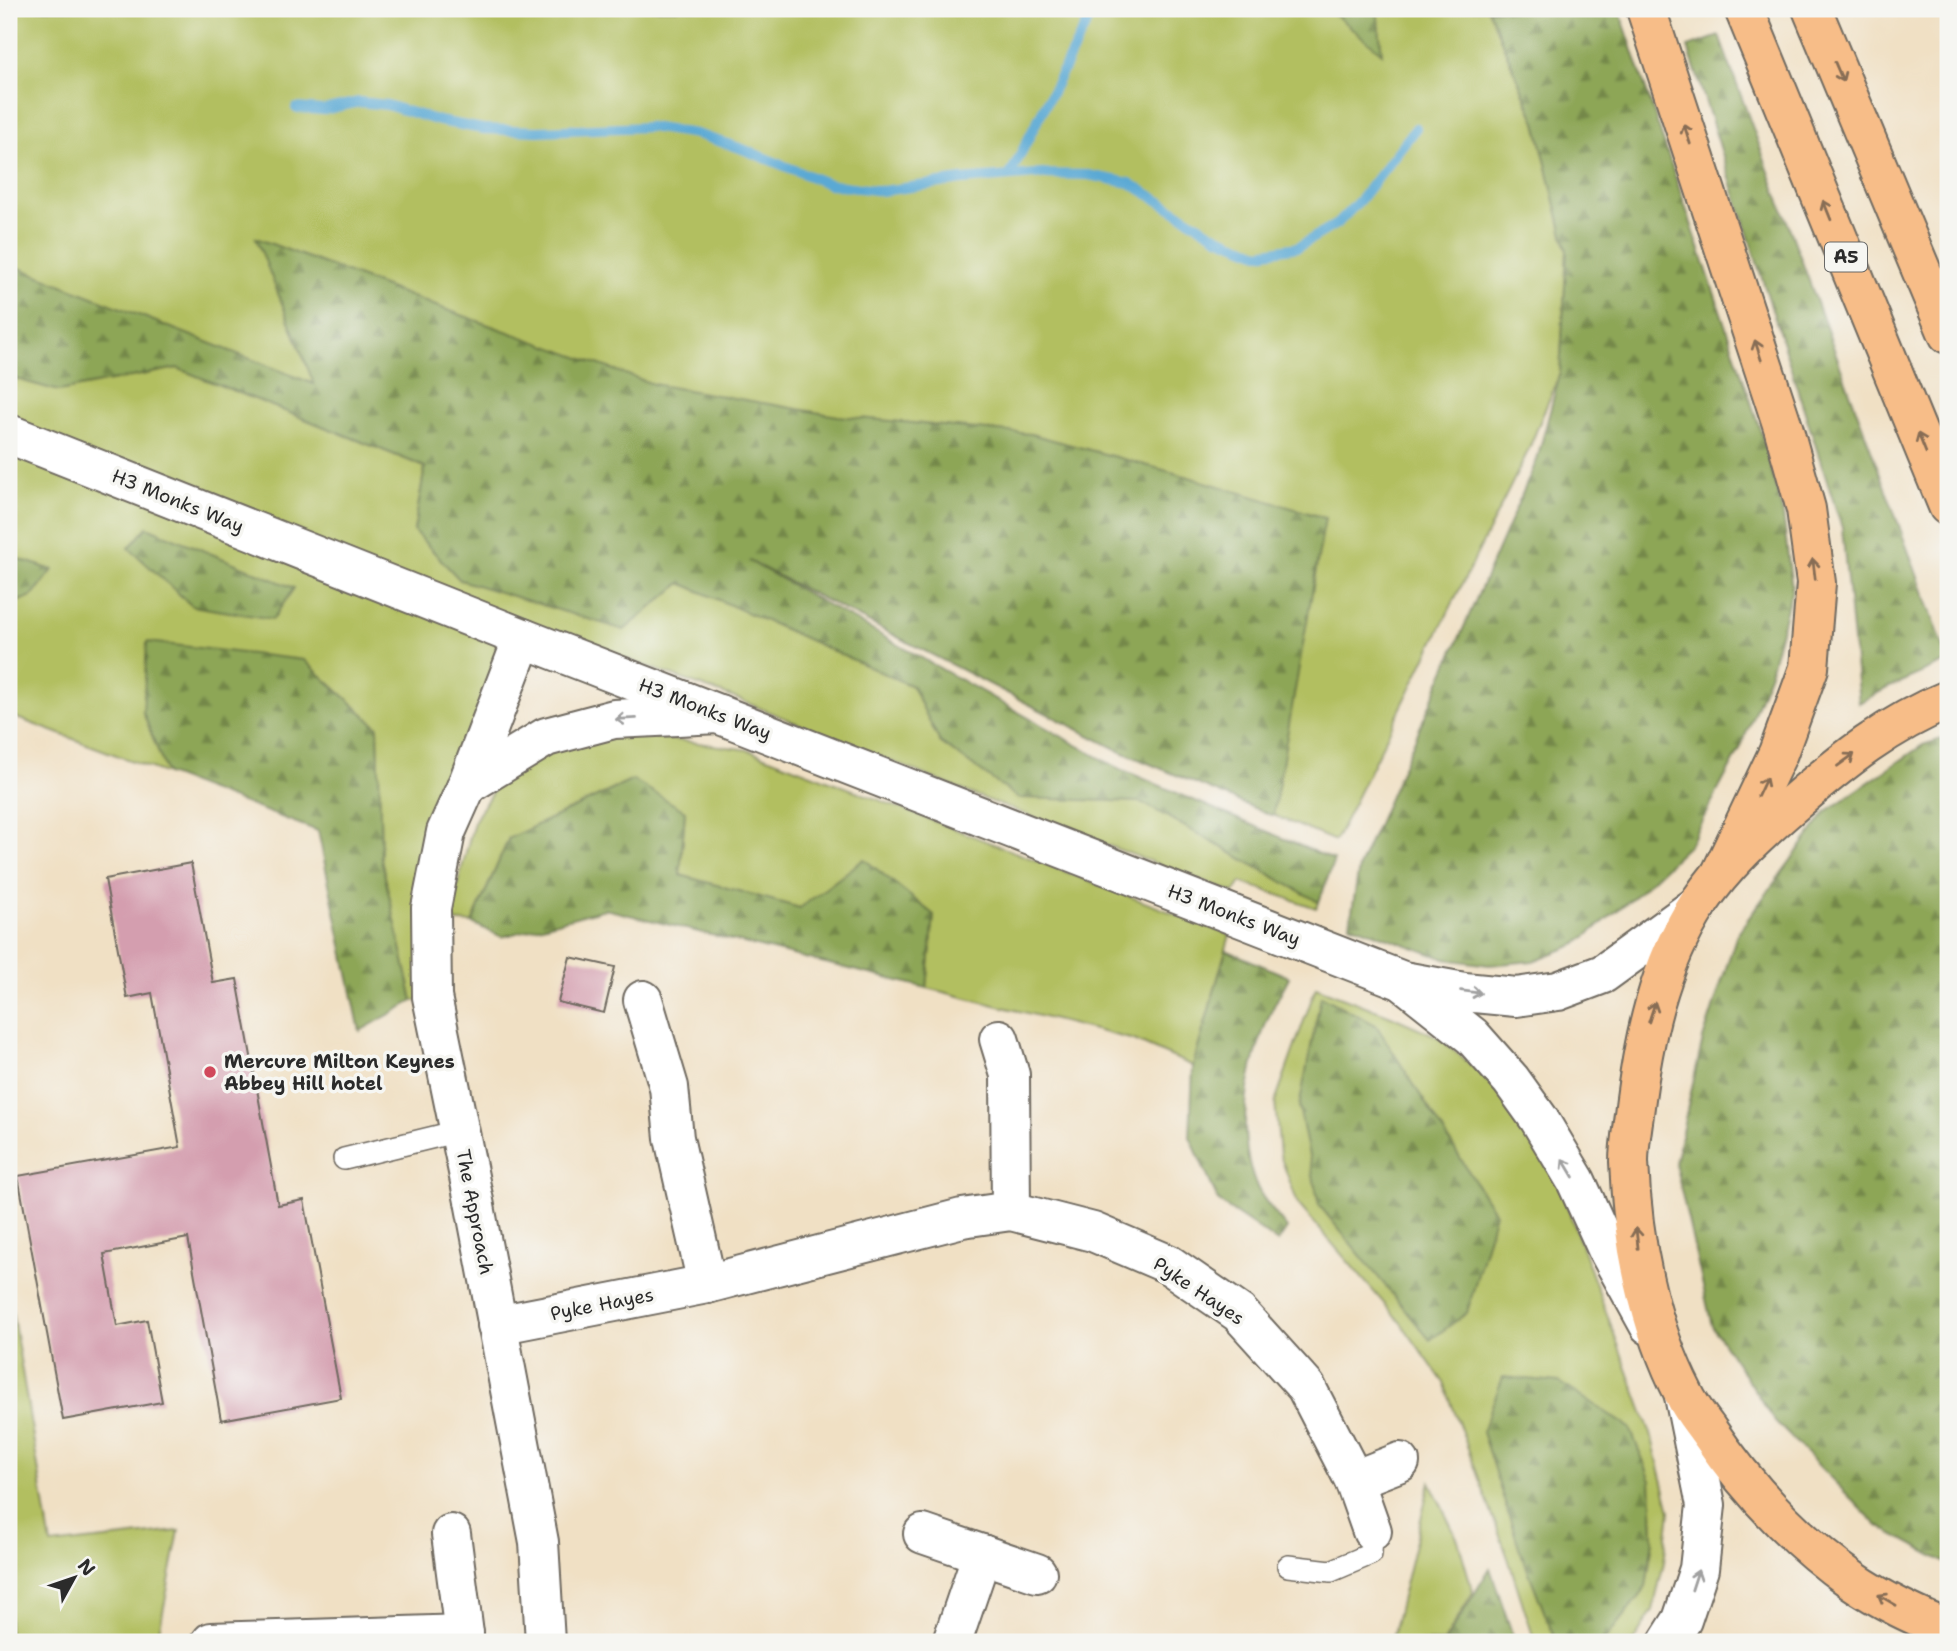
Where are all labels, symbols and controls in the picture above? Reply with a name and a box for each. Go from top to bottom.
one-way arrow [1833,60,1846,82]
one-way arrow [1679,123,1692,145]
one-way arrow [1819,200,1832,221]
road number: A5 [1825,243,1867,272]
one-way arrow [1750,339,1763,361]
one-way arrow [1915,433,1928,454]
street label: H3 Monks Way [108,463,248,539]
one-way arrow [1808,559,1821,581]
street label: H3 Monks Way [635,672,775,746]
one-way arrow [615,713,638,726]
one-way arrow [1836,752,1855,767]
one-way arrow [1756,777,1769,799]
street label: H3 Monks Way [1164,878,1304,952]
one-way arrow [1459,986,1482,999]
one-way arrow [1647,1002,1659,1024]
place label: Mercure Milton Keynes Abbey Hill hotel [224,1049,455,1096]
marker: Mercure Milton Keynes Abbey Hill hotel [202,1064,218,1080]
street label: The Approach [451,1147,499,1277]
one-way arrow [1560,1158,1574,1178]
one-way arrow [1631,1227,1644,1249]
street label: Pyke Hayes [1148,1251,1250,1331]
street label: Pyke Hayes [548,1282,656,1326]
north arrow [38,1542,108,1612]
text: N [72,1554,101,1581]
one-way arrow [1690,1570,1703,1592]
one-way arrow [1878,1593,1898,1607]

